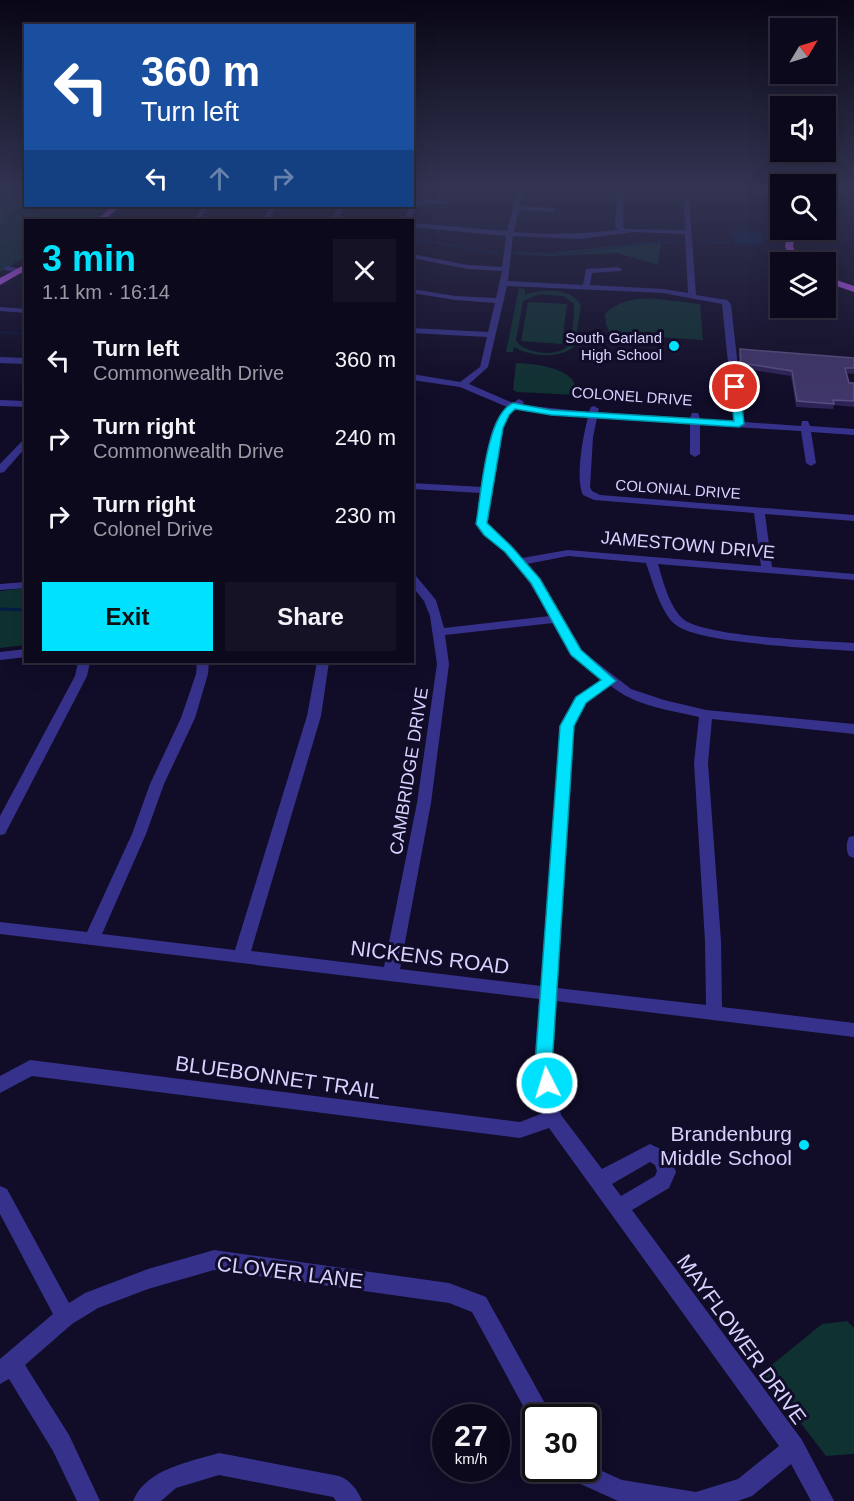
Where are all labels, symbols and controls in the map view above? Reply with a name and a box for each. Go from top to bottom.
north arrow [770,18,836,84]
map controls [770,18,836,318]
icon: left [42,48,120,126]
text: 360 m [141,48,260,95]
button: sound [770,96,836,162]
text: Turn left [141,97,239,127]
icon: left [140,162,173,195]
icon: ahead [203,162,236,195]
icon: right [266,162,299,195]
button: search [770,174,836,240]
text: 3 min [42,238,136,279]
button: close [333,239,396,302]
button: layers [770,252,836,318]
text: 1.1 km · 16:14 [42,281,170,303]
place label: South Garland High School [565,329,662,363]
text: Turn left [93,336,179,361]
marker: South Garland High School [667,339,681,353]
icon: left [42,344,75,377]
text: 360 m [335,347,396,372]
pin [709,361,760,412]
text: Commonwealth Drive [93,362,284,384]
icon: arrive [718,370,751,403]
street label: COLONEL DRIVE [571,383,693,409]
text: Turn right [93,414,195,439]
icon: right [42,422,75,455]
text: 240 m [335,425,396,450]
text: Commonwealth Drive [93,440,284,462]
street label: COLONIAL DRIVE [615,476,741,502]
text: Turn right [93,492,195,517]
icon: right [42,500,75,533]
text: 230 m [335,503,396,528]
text: Colonel Drive [93,518,213,540]
street label: JAMESTOWN DRIVE [600,527,776,563]
button: Exit [42,582,213,651]
button: Share [225,582,396,651]
street label: CAMBRIDGE DRIVE [386,686,432,856]
street label: NICKENS ROAD [349,936,511,978]
street label: BLUEBONNET TRAIL [174,1051,382,1103]
position arrow [515,1051,579,1115]
place label: Brandenburg Middle School [660,1122,792,1169]
marker: Brandenburg Middle School [797,1138,811,1152]
street label: MAYFLOWER DRIVE [673,1250,811,1428]
street label: CLOVER LANE [216,1252,364,1292]
speed limit sign: 30 [522,1404,600,1482]
text: 27 [454,1419,488,1452]
text: km/h [455,1450,487,1467]

